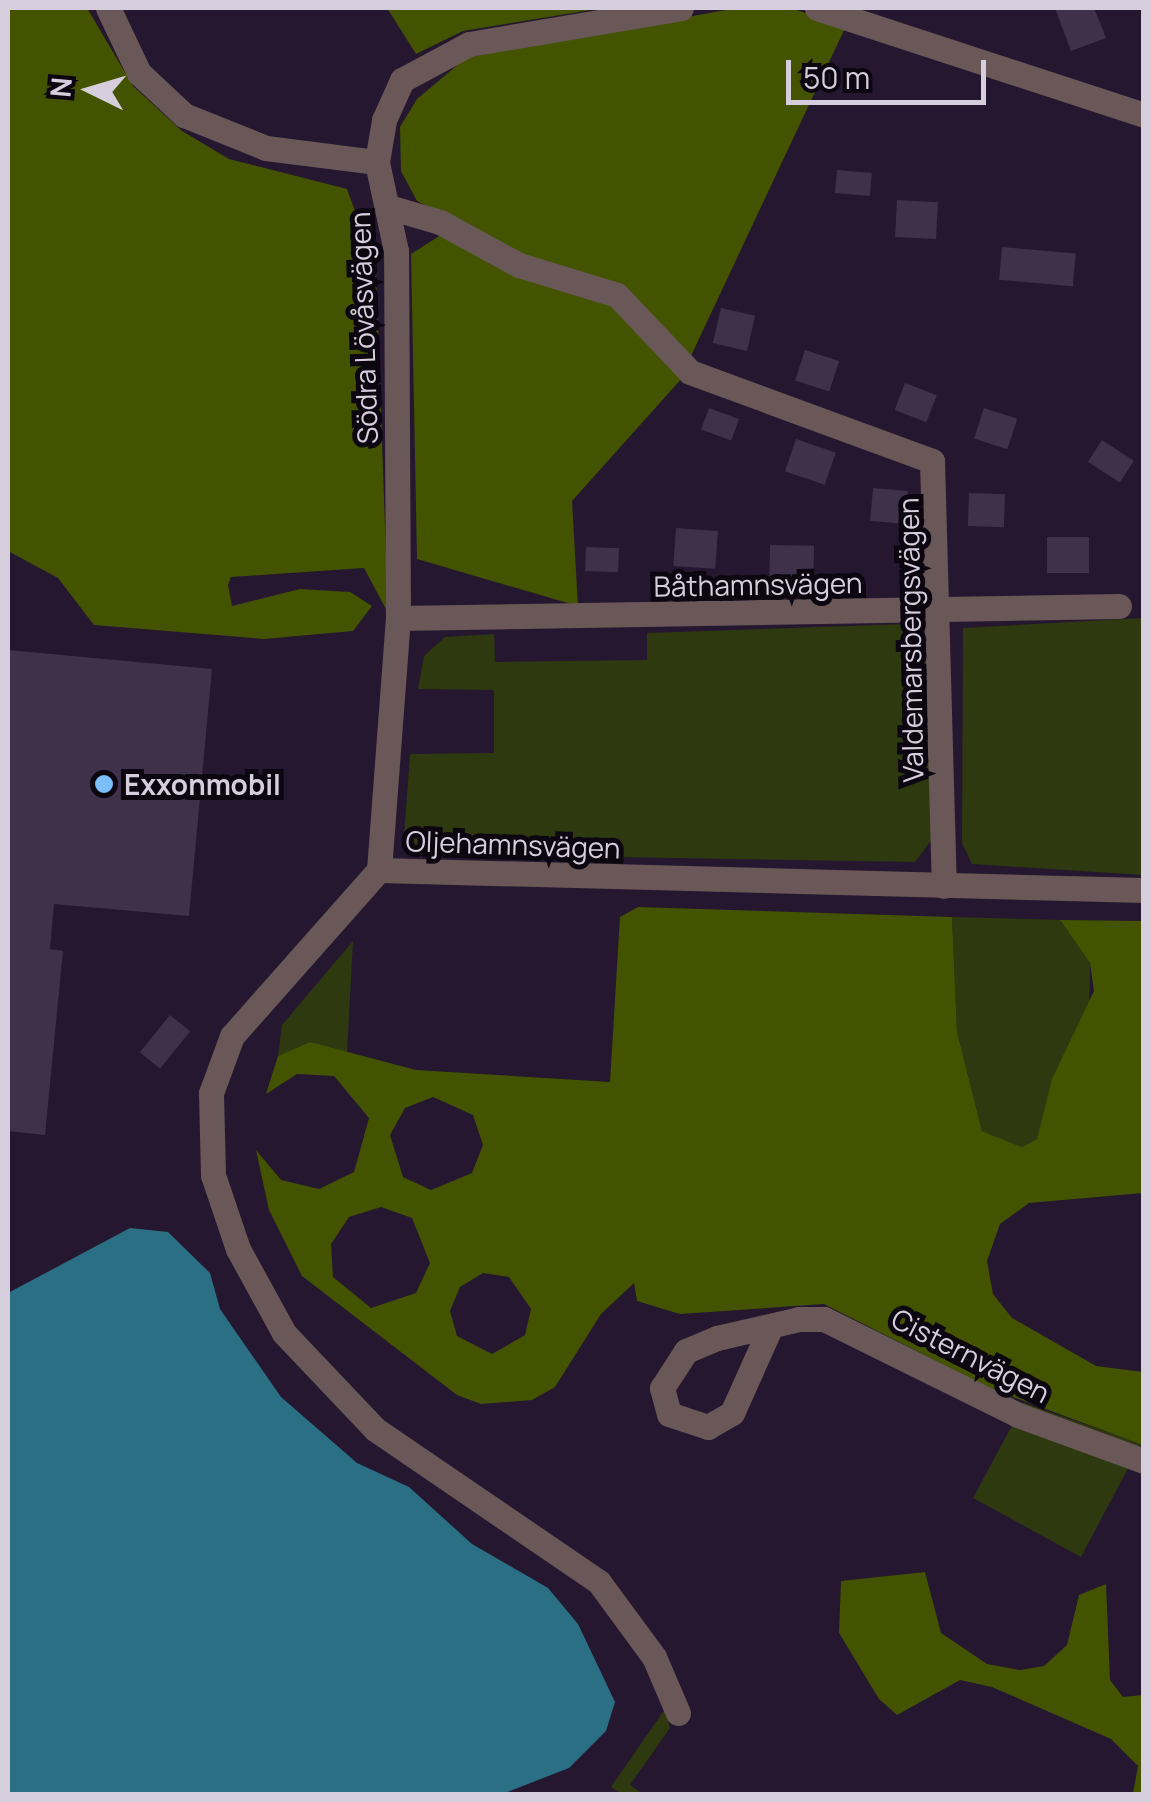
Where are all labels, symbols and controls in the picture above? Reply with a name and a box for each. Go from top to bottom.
north arrow [40,40,140,140]
scale bar [791,40,991,102]
text: 50 m [803,57,870,98]
text: N [40,76,80,99]
street label: Södra Lövåsvägen [342,211,384,445]
street label: Valdemarsbergsvägen [891,497,929,783]
street label: Båthamnsvägen [653,565,863,603]
place label: Exxonmobil [124,767,281,801]
marker: Exxonmobil [93,773,115,795]
street label: Oljehamnsvägen [405,823,621,865]
street label: Cisternvägen [886,1301,1056,1409]

